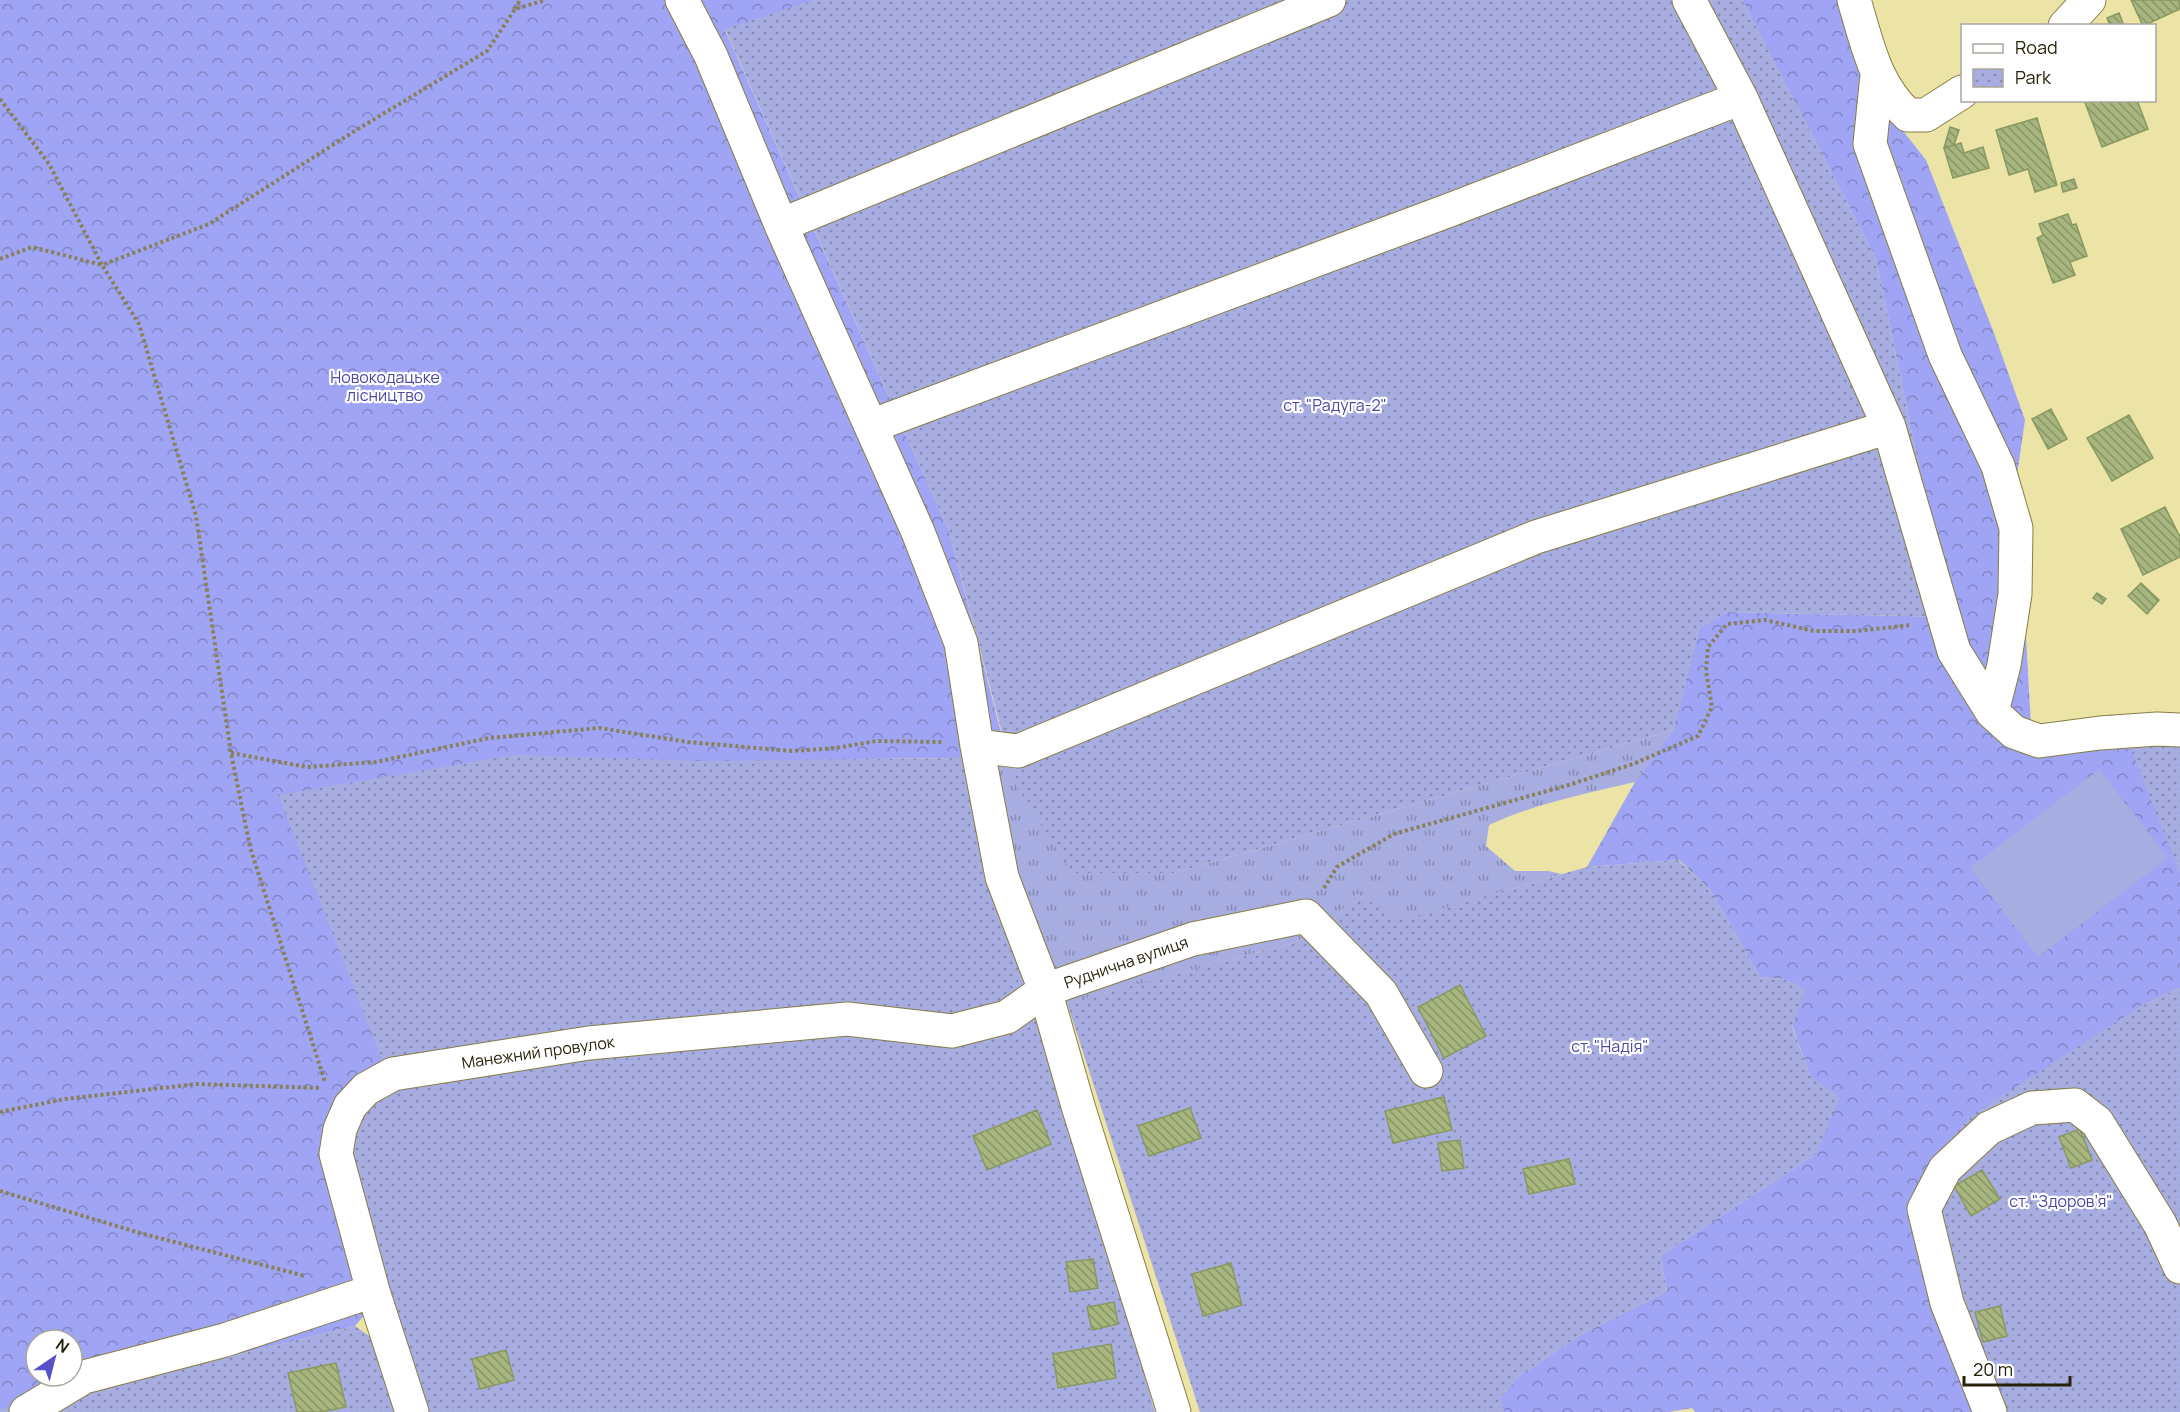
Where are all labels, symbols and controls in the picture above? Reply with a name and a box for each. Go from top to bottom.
legend [1961,24,2156,102]
text: Road [2015,35,2058,59]
text: Park [2015,65,2052,89]
park label: Новокодацьке лісництво [330,366,440,406]
park label: ст. "Радуга-2" [1283,394,1387,416]
street label: Руднична вулиця [1061,930,1191,994]
street label: Манежний провулок [460,1030,617,1074]
park label: ст. "Надія" [1571,1035,1649,1057]
park label: ст. "Здоров’я" [2009,1190,2113,1212]
north arrow [24,1328,84,1388]
text: N [52,1333,74,1358]
scale bar [1964,1349,2070,1387]
text: 20 m [1973,1357,2013,1381]

